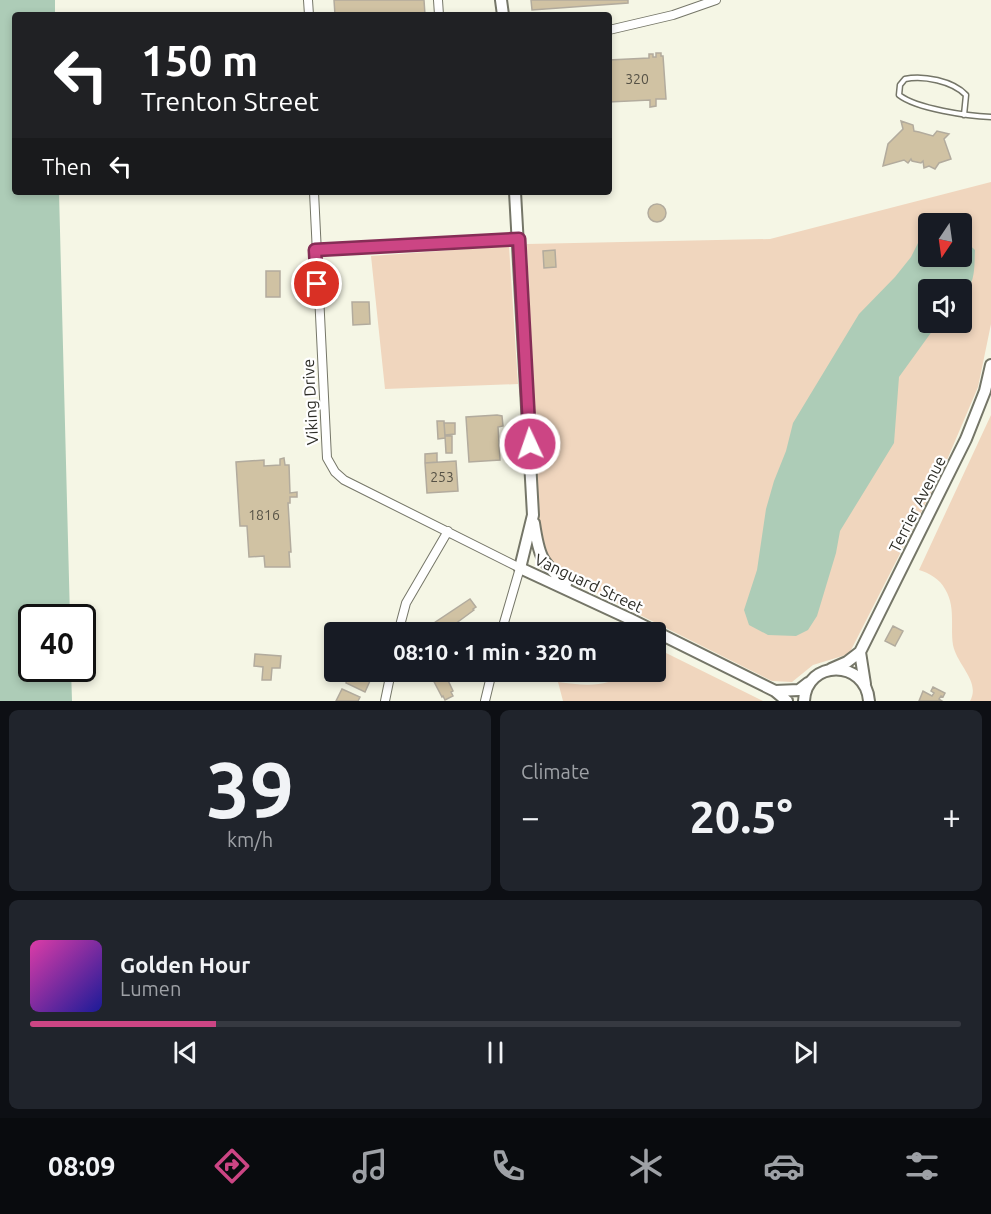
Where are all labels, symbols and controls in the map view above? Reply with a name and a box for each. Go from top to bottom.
icon: left [42,36,120,114]
text: 150 m [141,37,258,84]
house number: 320 [625,71,649,87]
text: Trenton Street [141,86,319,116]
icon: left [104,150,137,183]
text: Then [42,154,92,179]
north arrow [918,213,972,267]
map controls [918,213,972,333]
pin [291,258,342,309]
icon: arrive [300,267,333,300]
button: sound [918,279,972,333]
street label: Viking Drive [299,358,321,446]
position arrow [498,412,562,476]
street label: Terrier Avenue [885,453,949,555]
house number: 253 [430,469,454,485]
house number: 1816 [248,507,280,523]
street label: Vanguard Street [532,550,647,616]
speed limit sign: 40 [18,604,96,682]
text: 08:10 · 1 min · 320 m [393,639,597,664]
text: 39 [206,745,294,833]
text: Climate [521,760,590,783]
text: 20.5° [689,791,793,842]
text: − [521,798,540,835]
text: + [942,798,961,835]
text: km/h [227,828,273,851]
text: Golden Hour [120,952,250,977]
text: Lumen [120,977,181,1000]
icon: previous [169,1036,202,1069]
icon: pause [479,1036,512,1069]
icon: next [789,1036,822,1069]
icon: directions [211,1145,253,1187]
icon: music [349,1145,391,1187]
icon: phone [487,1145,529,1187]
icon: climate [625,1145,667,1187]
icon: car [763,1145,805,1187]
icon: filters [901,1145,943,1187]
text: 08:09 [48,1151,116,1181]

